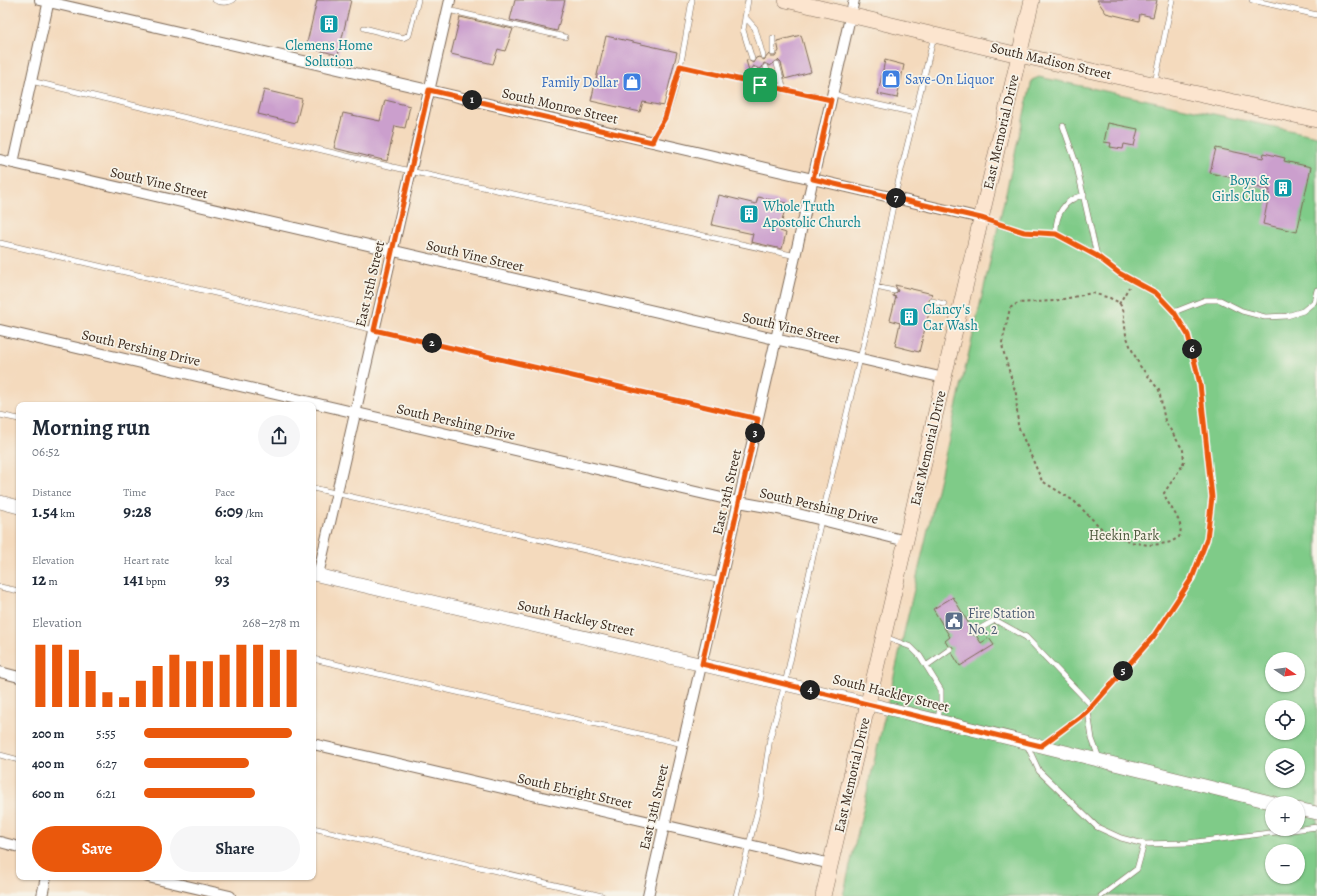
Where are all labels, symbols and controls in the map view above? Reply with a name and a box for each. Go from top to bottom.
building icon: Clemens Home Solution [318,13,340,35]
place label: Clemens Home Solution [285,36,373,71]
street label: South Madison Street [989,38,1114,84]
pin [743,68,777,102]
shop icon: Save-On Liquor [880,68,902,90]
place label: Save-On Liquor [905,70,995,89]
shop icon: Family Dollar [621,71,643,93]
place label: Family Dollar [541,73,619,92]
street label: East Memorial Drive [979,73,1023,191]
icon: arrive [749,74,771,96]
street label: South Monroe Street [500,83,620,129]
pin: 1 [462,90,482,110]
text: 1 [470,92,474,107]
street label: South Vine Street [108,163,210,204]
place label: Boys & Girls Club [1212,171,1269,206]
building icon: Boys & Girls Club [1272,177,1294,199]
pin: 7 [886,188,906,208]
text: 7 [894,190,898,205]
place label: Whole Truth Apostolic Church [762,197,862,232]
building icon: Whole Truth Apostolic Church [738,203,760,225]
street label: South Vine Street [424,236,526,277]
street label: East 15th Street [351,239,389,329]
place label: Clancy's Car Wash [923,300,979,335]
building icon: Clancy's Car Wash [898,306,920,328]
street label: South Vine Street [740,308,842,349]
street label: South Pershing Drive [80,325,202,371]
pin: 2 [422,333,442,353]
text: 2 [429,335,435,350]
pin: 6 [1182,339,1202,359]
text: 6 [1189,341,1195,356]
street label: East Memorial Drive [906,389,950,507]
street label: South Pershing Drive [395,399,517,445]
text: Morning run [32,413,150,443]
button: share [258,415,300,457]
pin: 3 [745,423,765,443]
text: 3 [753,425,757,440]
text: 06:52 [32,443,60,460]
street label: East 13th Street [708,447,746,537]
street label: South Pershing Drive [758,483,880,529]
text: Distance [32,485,71,500]
text: Time [123,485,146,500]
text: Pace [215,485,235,500]
text: 1.54 [32,500,58,523]
text: 9:28 [123,500,152,523]
text: 6:09 [215,500,243,523]
text: km [58,506,75,521]
text: /km [243,506,264,521]
park label: Heekin Park [1089,526,1159,545]
text: Elevation [32,553,74,568]
text: Heart rate [123,553,169,568]
text: kcal [215,553,232,568]
text: 12 [32,568,46,591]
text: 141 [123,568,144,591]
text: 93 [215,568,230,591]
text: m [46,574,58,589]
text: bpm [144,574,166,589]
street label: South Hackley Street [516,595,637,641]
place label: Fire Station No. 2 [968,604,1035,639]
public building icon: Fire Station No. 2 [943,610,965,632]
text: Elevation [32,614,82,631]
text: 268–278 m [242,614,300,631]
north arrow [1265,652,1305,692]
map controls [1265,652,1305,884]
pin: 5 [1113,661,1133,681]
text: 5 [1121,663,1125,678]
street label: South Hackley Street [831,669,952,717]
pin: 4 [800,680,820,700]
text: 4 [807,682,813,697]
button: locate [1265,700,1305,740]
street label: East Memorial Drive [830,716,874,834]
text: 200 m [32,725,65,742]
text: 5:55 [96,725,116,742]
button: layers [1265,748,1305,788]
text: 400 m [32,755,64,772]
text: 6:27 [96,755,117,772]
street label: East 13th Street [635,762,673,852]
street label: South Ebright Street [516,769,635,814]
text: 600 m [32,785,64,802]
text: 6:21 [96,785,116,802]
button: + [1265,796,1305,836]
button: Save [32,826,162,872]
button: Share [170,826,300,872]
button: − [1265,844,1305,884]

